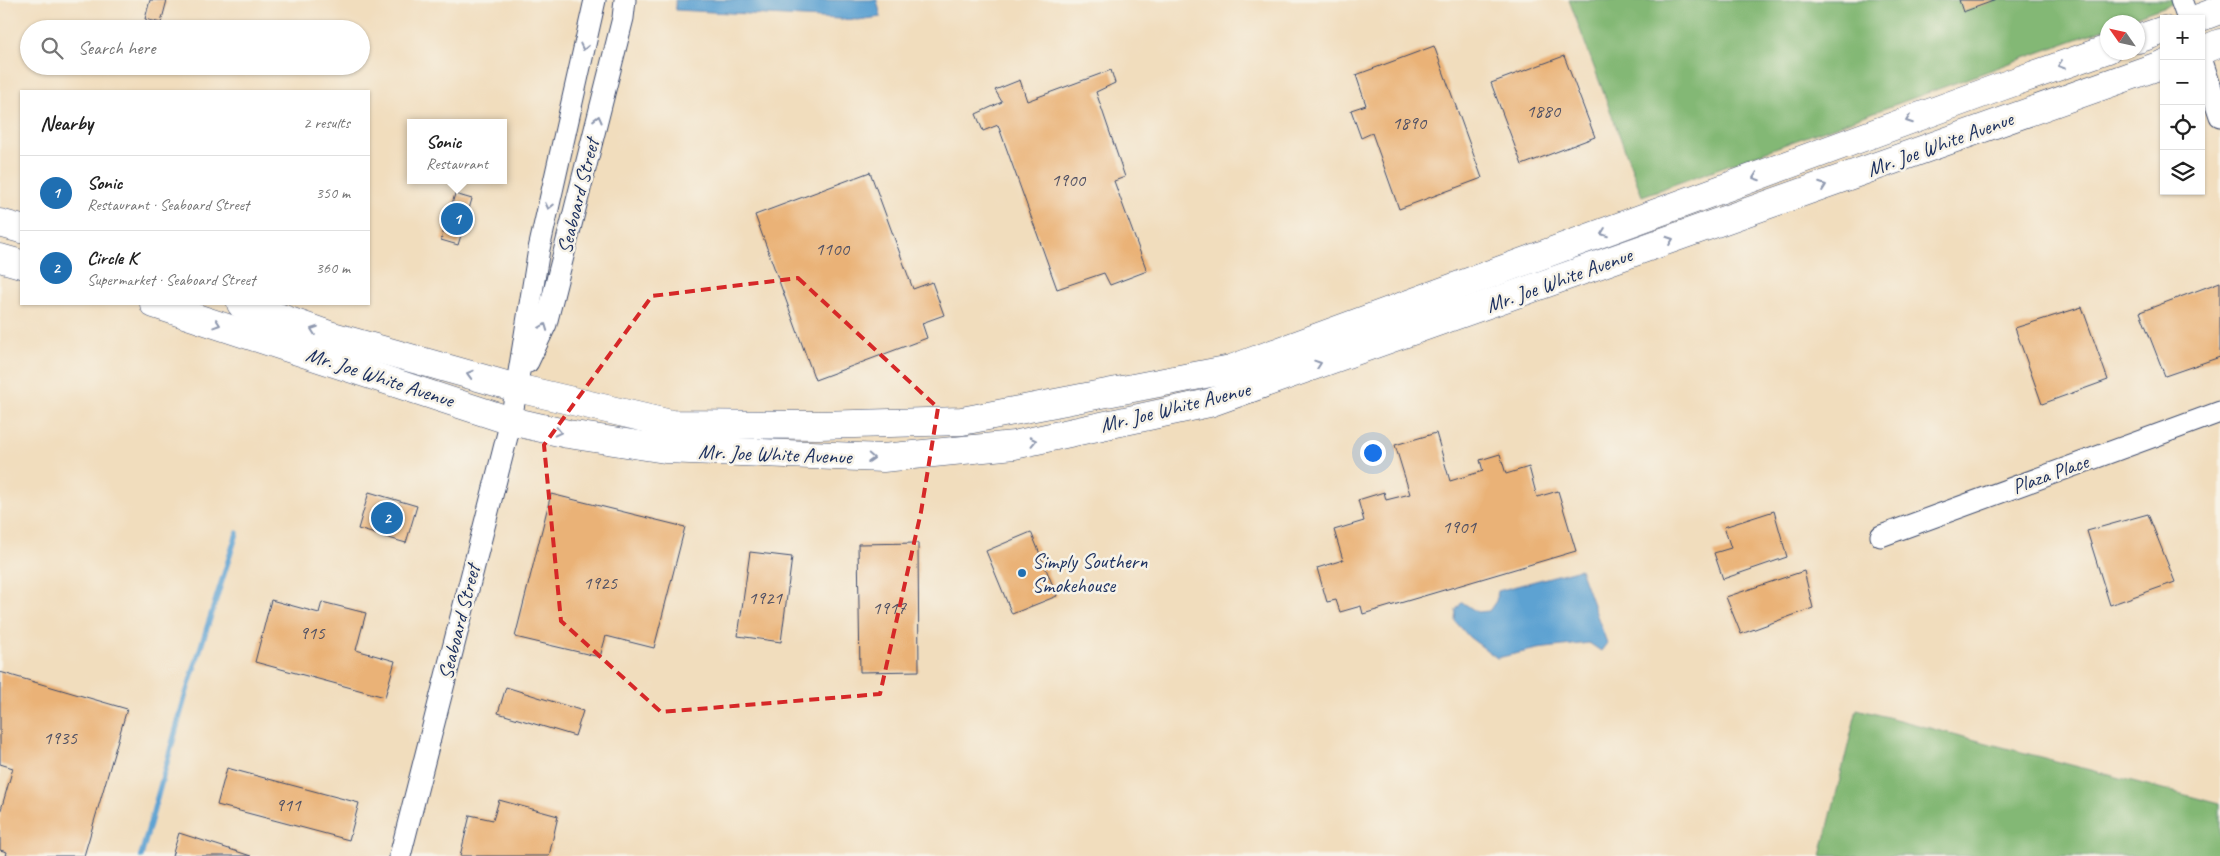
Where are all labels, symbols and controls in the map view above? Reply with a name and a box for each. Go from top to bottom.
north arrow [2100,15,2145,60]
map controls [2160,15,2205,195]
button: + [2160,15,2205,60]
search box [20,20,370,75]
icon: search [38,34,66,62]
text: Search here [78,36,155,60]
one-way arrow [579,43,590,52]
one-way arrow [2058,59,2066,69]
button: − [2160,60,2205,105]
house number: 1880 [1526,99,1562,123]
street label: Mr. Joe White Avenue [1863,105,2019,182]
button: locate [2160,105,2205,150]
text: Nearby [40,110,93,136]
house number: 1890 [1392,111,1428,135]
text: 2 results [303,113,350,133]
one-way arrow [1905,114,1913,124]
one-way arrow [592,115,603,124]
popup [407,119,507,184]
text: Sonic [426,130,461,154]
street label: Seaboard Street [551,133,606,256]
button: layers [2160,150,2205,195]
text: Restaurant [426,154,488,174]
house number: 1900 [1051,168,1087,192]
text: Sonic [87,171,122,195]
one-way arrow [1752,171,1761,181]
one-way arrow [1818,182,1826,192]
text: 1 [52,183,60,203]
text: 350 m [316,183,350,203]
text: Restaurant · Seaboard Street [87,195,249,215]
pin: 1 [441,200,473,238]
one-way arrow [544,202,555,210]
one-way arrow [1600,227,1608,237]
one-way arrow [1665,236,1673,246]
house number: 1100 [815,237,851,261]
street label: Mr. Joe White Avenue [1482,241,1638,318]
text: Circle K [87,246,137,270]
text: 2 [52,258,60,278]
text: 360 m [316,258,350,278]
text: Supermarket · Seaboard Street [87,270,255,290]
one-way arrow [212,319,221,329]
one-way arrow [538,323,548,332]
one-way arrow [310,326,318,336]
street label: Mr. Joe White Avenue [303,341,459,414]
one-way arrow [1314,360,1322,370]
one-way arrow [466,370,474,380]
street label: Mr. Joe White Avenue [1097,375,1255,438]
one-way arrow [554,426,563,437]
one-way arrow [1028,436,1037,447]
street label: Mr. Joe White Avenue [698,438,854,470]
your location [1360,440,1386,466]
street label: Plaza Place [2008,448,2094,500]
one-way arrow [867,452,875,463]
pin: 2 [371,499,403,537]
house number: 1901 [1442,515,1478,539]
place label: Simply Southern Smokehouse [1032,548,1148,598]
street label: Seaboard Street [432,559,487,682]
marker: Simply Southern Smokehouse [1016,567,1028,579]
house number: 1925 [583,571,619,595]
house number: 1921 [748,586,784,610]
house number: 1917 [872,596,908,620]
house number: 915 [299,621,326,645]
house number: 1935 [43,726,79,750]
house number: 911 [275,793,302,817]

